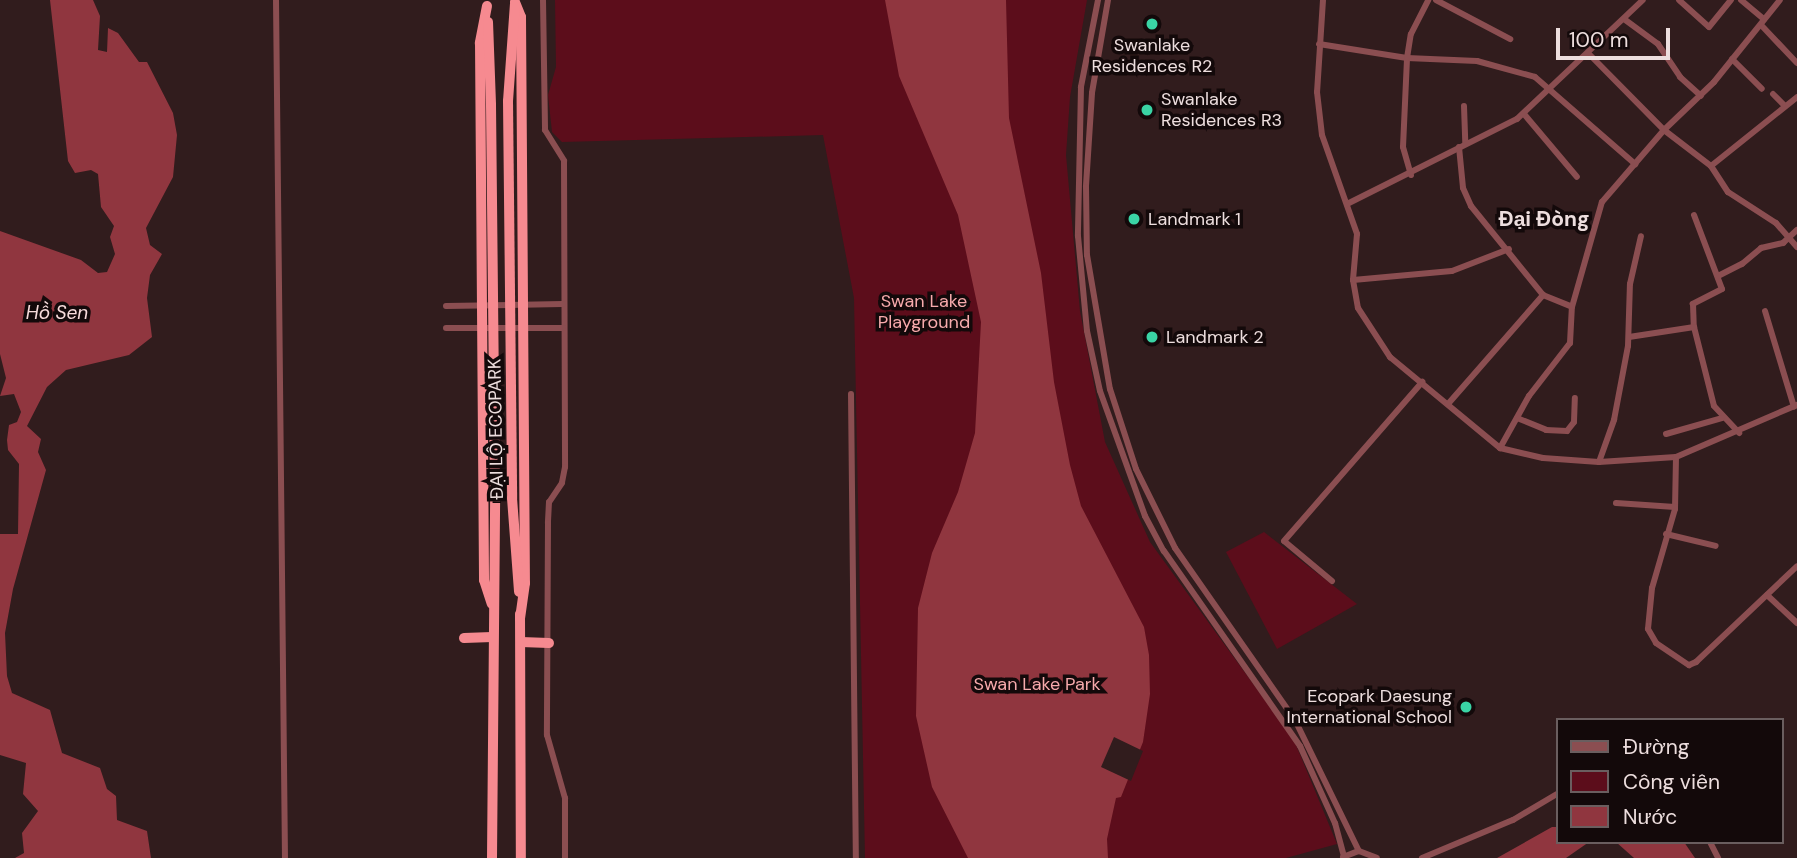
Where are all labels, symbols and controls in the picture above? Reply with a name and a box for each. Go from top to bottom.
scale bar [1559,14,1673,58]
marker: Swanlake Residences R2 [1144,16,1160,32]
text: 100 m [1569,26,1629,54]
place label: Swanlake Residences R2 [1092,35,1212,78]
place label: Swanlake Residences R3 [1161,89,1282,132]
marker: Swanlake Residences R3 [1139,102,1155,118]
district label: Đại Đòng [1499,206,1589,232]
place label: Landmark 1 [1148,208,1241,230]
marker: Landmark 1 [1126,211,1142,227]
park label: Swan Lake Playground [878,291,970,334]
water label: Hồ Sen [26,302,88,324]
place label: Landmark 2 [1166,326,1264,348]
marker: Landmark 2 [1144,329,1160,345]
street label: ĐẠI LỘ ECOPARK [484,358,508,500]
park label: Swan Lake Park [973,673,1101,695]
place label: Ecopark Daesung International School [1286,686,1452,728]
marker: Ecopark Daesung International School [1458,699,1474,715]
legend [1556,718,1783,844]
text: Đường [1623,733,1690,761]
text: Công viên [1623,768,1720,796]
text: Nước [1623,803,1677,831]

